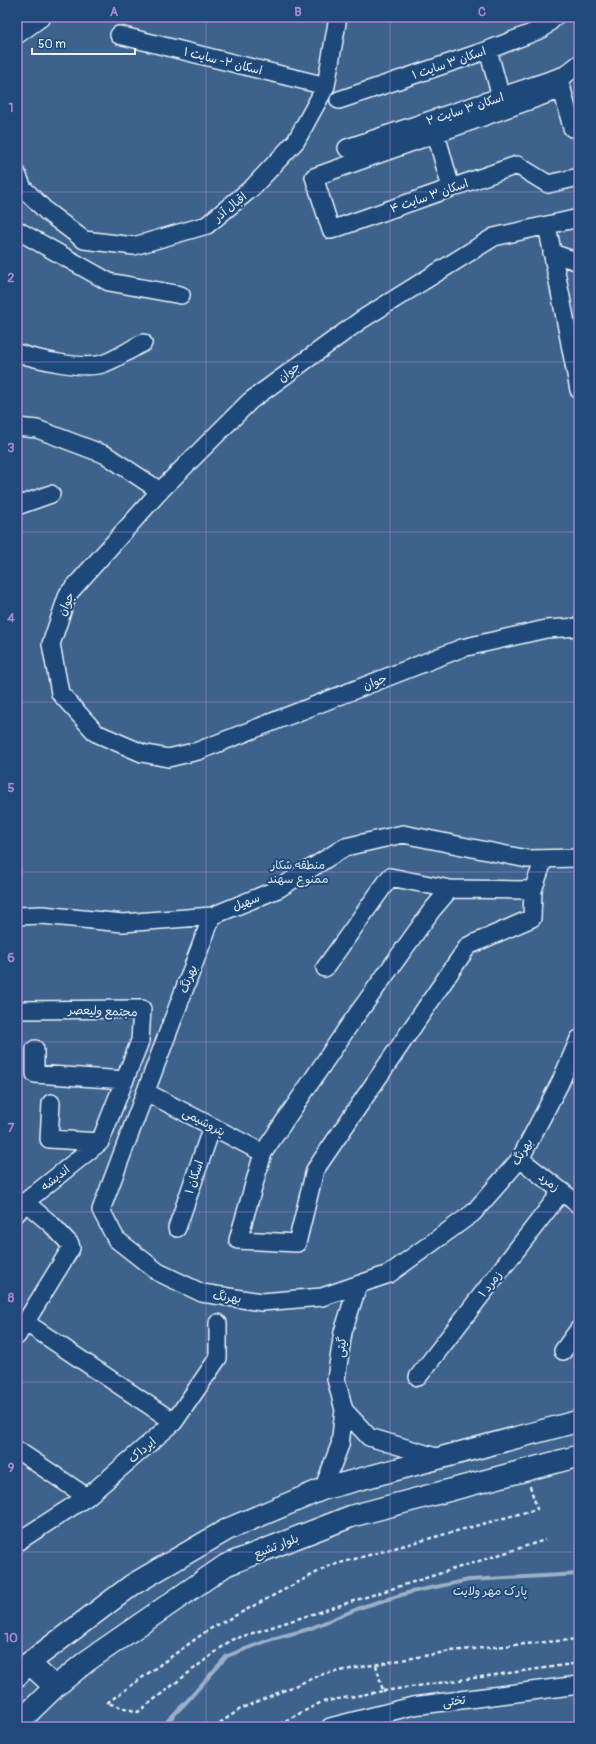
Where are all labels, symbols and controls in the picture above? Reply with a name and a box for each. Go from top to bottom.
text: A [110,4,119,20]
text: B [294,4,302,20]
text: C [478,4,486,20]
scale bar [32,30,135,56]
text: 50 m [38,37,66,52]
street label: اسکان ۲- سایت ۱ [182,44,264,79]
street label: اسکان ۳ سایت ۱ [410,44,488,83]
street label: اسکان ۳ سایت ۲ [424,90,506,129]
text: 1 [8,100,14,116]
street label: اسکان ۳ سایت ۴ [388,176,470,217]
street label: اقبال آذر [210,189,250,226]
text: 2 [7,270,15,286]
street label: جوان [275,359,304,386]
text: 3 [7,440,15,456]
street label: جوان [55,590,78,618]
text: 4 [7,610,15,626]
street label: جوان [361,671,389,694]
text: 5 [7,780,15,796]
park label: منطقه شکار ممنوع سهند [267,858,329,888]
street label: سهیل [230,890,262,915]
text: 6 [7,950,15,966]
street label: بهرنگ [176,963,201,995]
street label: مجتمع ولیعصر [67,1003,138,1021]
street label: پتروشیمی [180,1105,228,1140]
text: 7 [8,1120,15,1136]
street label: بهرنگ [508,1136,536,1168]
street label: اسکان ۱ [182,1158,207,1196]
street label: اندیشه [38,1162,73,1194]
street label: زمرد [535,1170,562,1195]
street label: زمرد ۱ [475,1268,505,1300]
street label: بهرنگ [212,1288,242,1307]
text: 8 [8,1290,15,1306]
street label: گیتی [333,1336,350,1358]
street label: ایرداک [125,1434,159,1467]
text: 9 [8,1460,15,1476]
street label: بلوار تشیع [252,1531,301,1563]
park label: پارک مهر ولایت [453,1584,527,1599]
text: 10 [4,1630,18,1646]
street label: تختی [442,1693,467,1710]

